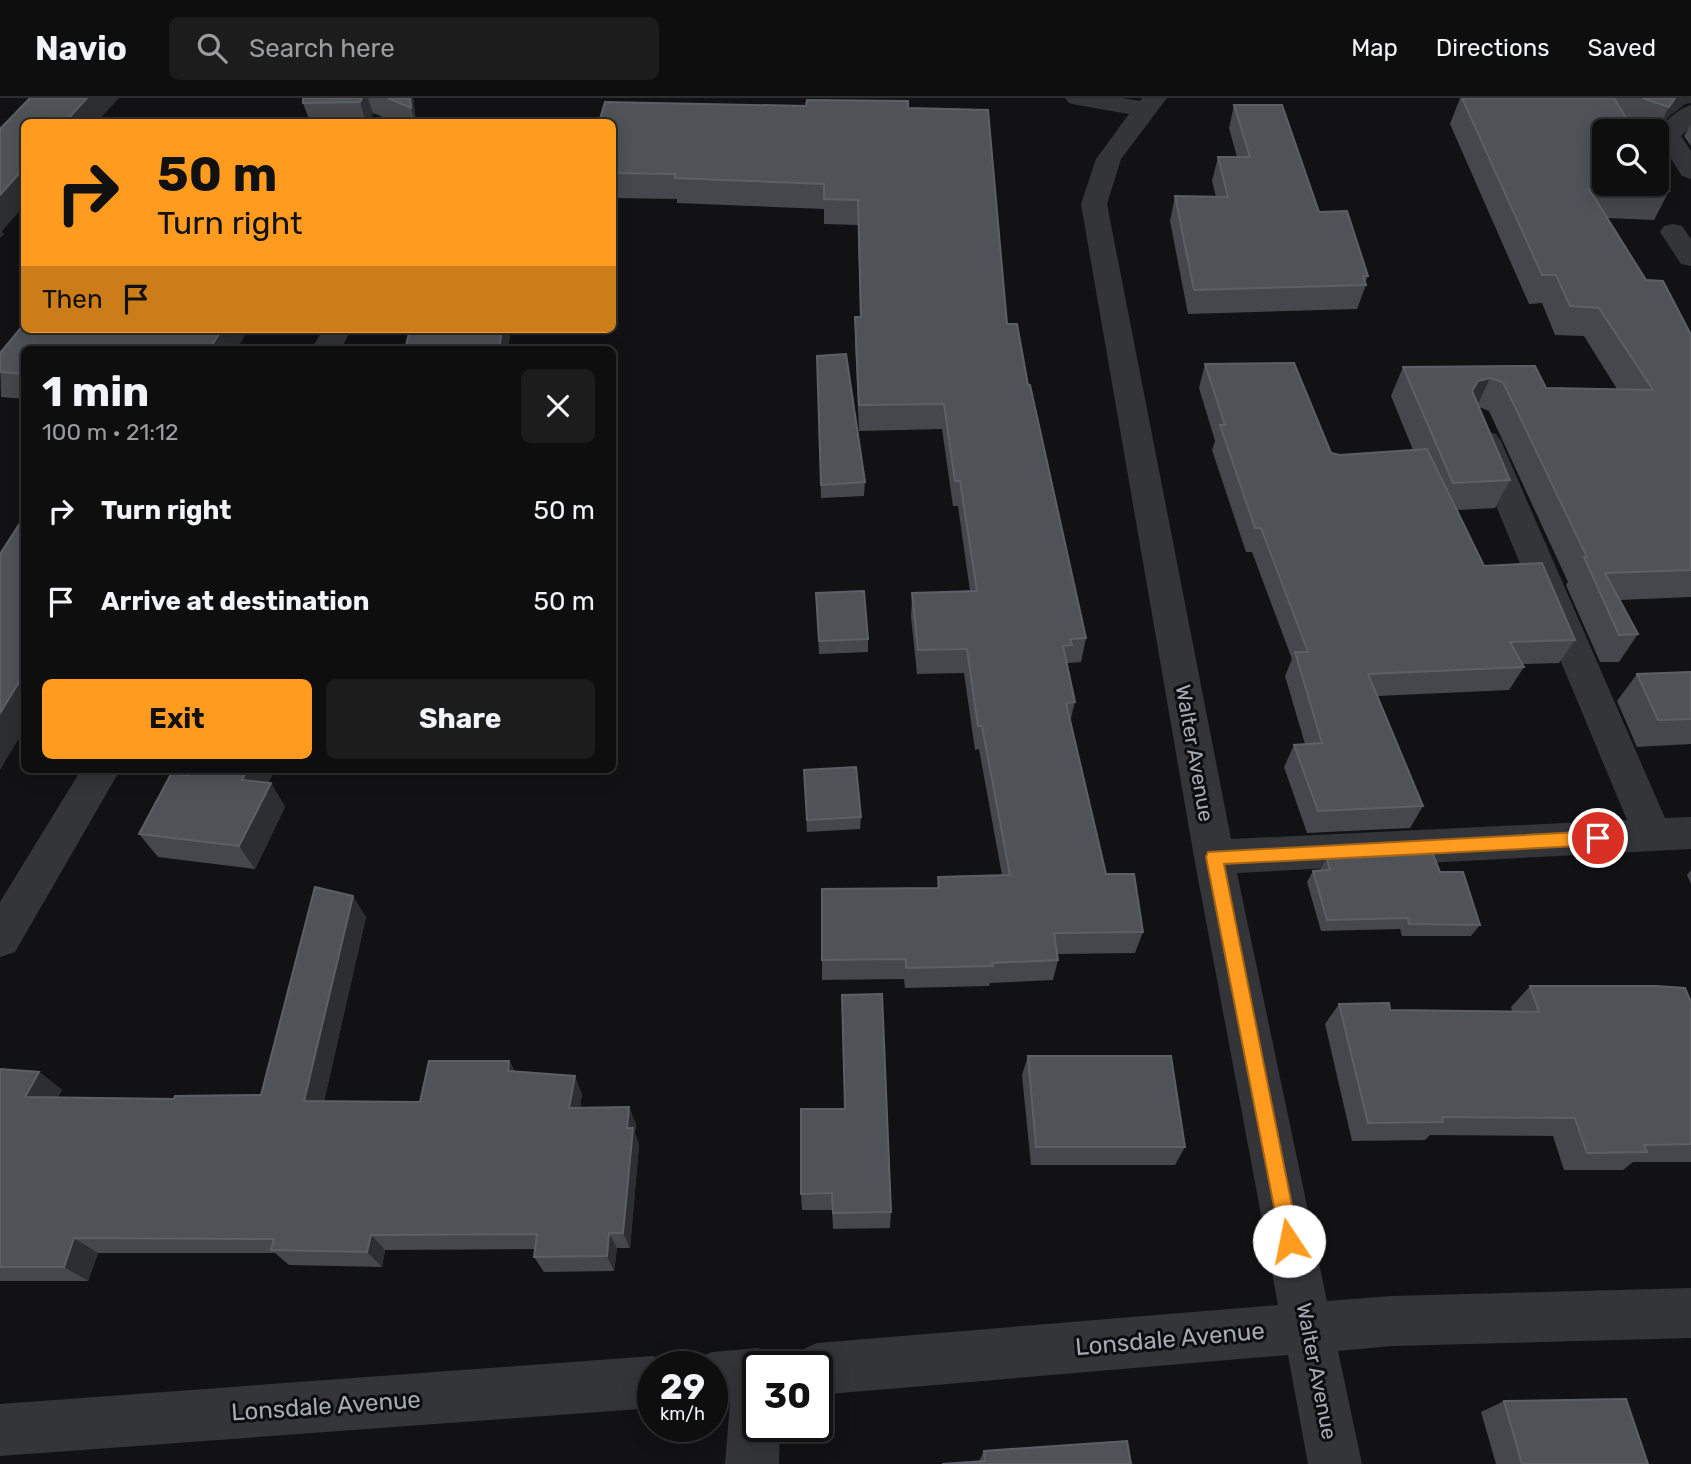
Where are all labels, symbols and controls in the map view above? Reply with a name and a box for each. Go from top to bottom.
search box [169,17,659,80]
text: Navio [35,29,127,68]
icon: search [193,29,231,67]
text: Search here [249,33,395,64]
text: Map [1351,34,1398,62]
text: Directions [1436,34,1549,62]
text: Saved [1587,34,1656,62]
map controls [1592,119,1669,196]
button: search [1592,119,1669,196]
text: 50 m [157,145,277,203]
icon: right [42,147,133,238]
text: Turn right [157,204,302,242]
icon: arrive [117,280,155,318]
text: Then [42,284,103,315]
text: 1 min [42,367,149,417]
button: close [521,369,595,443]
text: 100 m · 21:12 [42,418,179,446]
icon: right [42,492,80,530]
text: Turn right [101,495,231,526]
text: 50 m [534,495,595,526]
icon: arrive [42,583,80,621]
text: Arrive at destination [101,586,369,617]
text: 50 m [534,586,595,617]
button: Exit [42,679,312,759]
button: Share [326,679,595,759]
street label: Walter Avenue [1171,683,1219,823]
pin [1568,808,1628,868]
icon: arrive [1579,819,1617,857]
position arrow [1252,1204,1326,1278]
street label: Walter Avenue [1291,1301,1343,1441]
street label: Lonsdale Avenue [1074,1317,1266,1361]
speed limit sign: 30 [742,1351,833,1442]
text: 29 [660,1366,705,1408]
street label: Lonsdale Avenue [230,1385,422,1427]
text: km/h [660,1403,705,1425]

